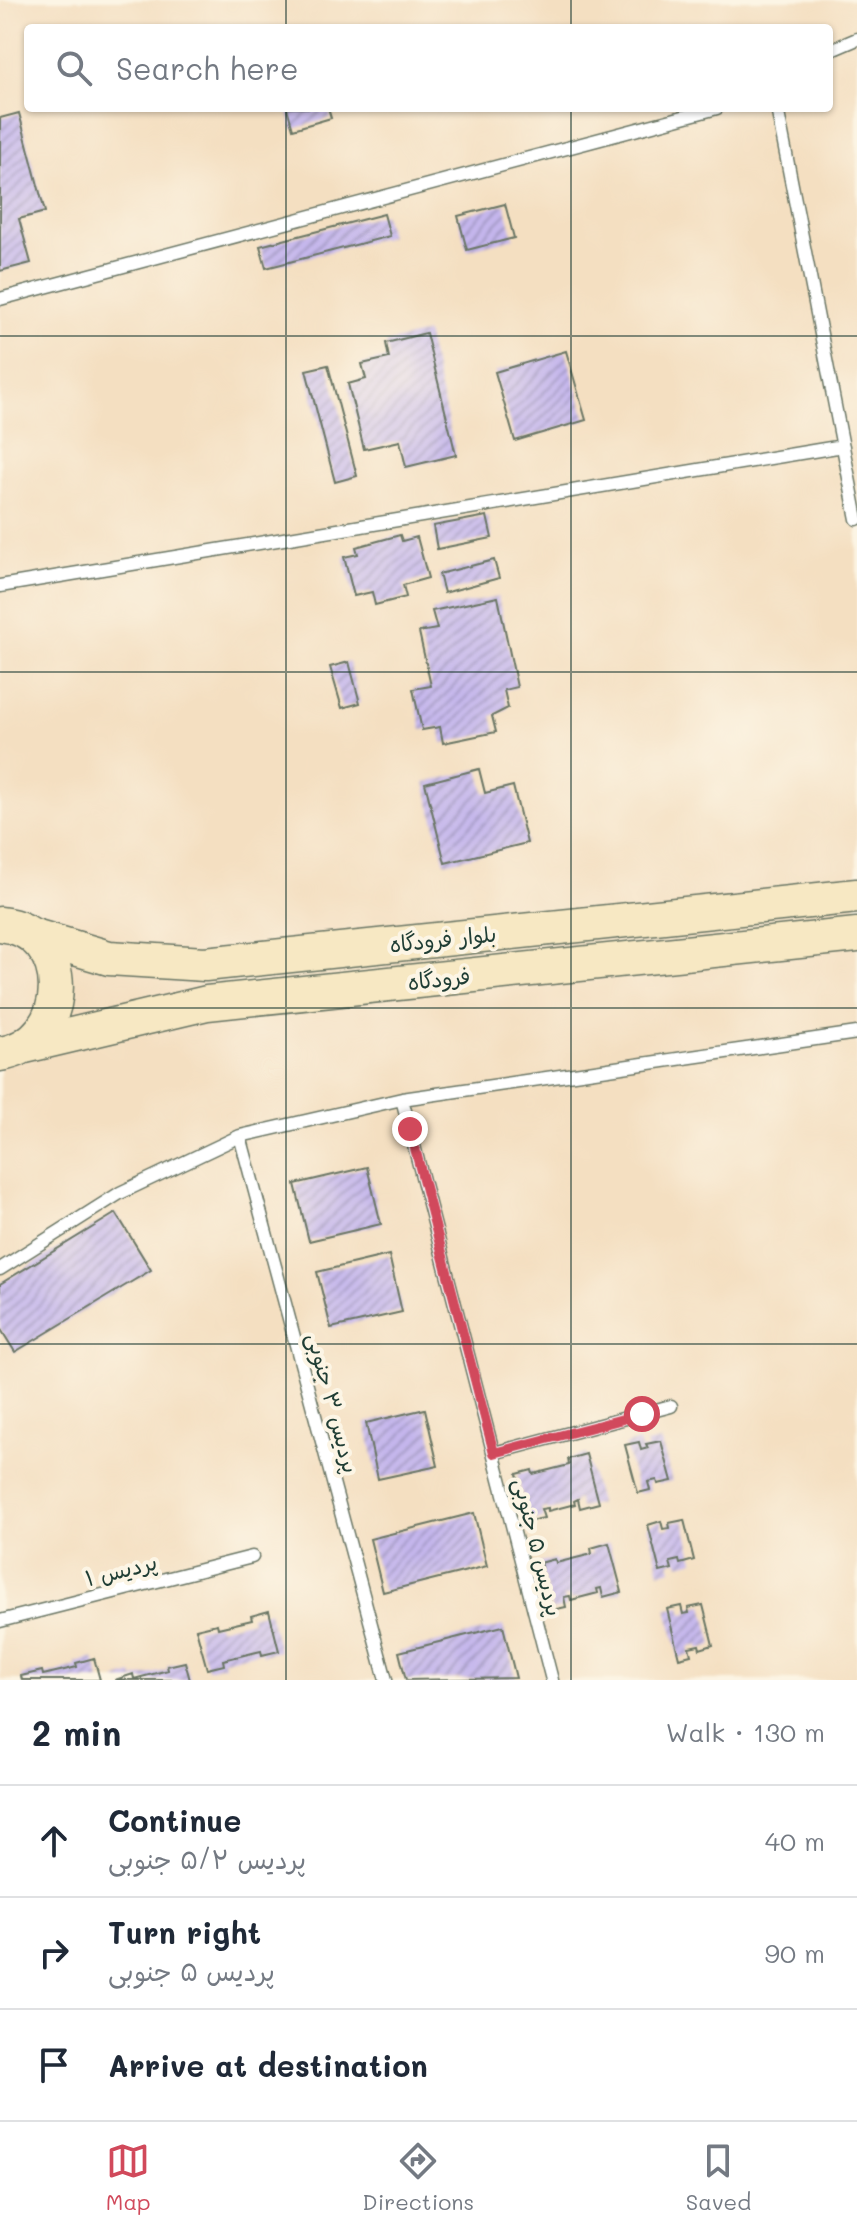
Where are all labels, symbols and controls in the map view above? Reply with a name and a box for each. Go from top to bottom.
search box [24,24,833,112]
icon: search [52,46,96,90]
text: Search here [116,48,299,88]
street label: بلوار فرودگاه [388,918,498,959]
street label: فرودگاه [406,961,472,996]
route end [392,1111,428,1147]
street label: پردیس ۳ جنوبی [300,1330,366,1476]
route start [624,1396,660,1432]
street label: پردیس ۵ جنوبی [506,1475,570,1619]
street label: پردیس ۱ [82,1547,160,1593]
text: 2 min [32,1710,121,1755]
text: Walk · 130 m [666,1715,825,1749]
text: Continue [108,1800,241,1840]
icon: ahead [32,1819,76,1863]
text: 40 m [765,1824,825,1858]
text: پردیس ۵/۲ جنوبی [108,1842,306,1876]
text: Turn right [108,1912,261,1952]
icon: right [32,1931,76,1975]
text: 90 m [765,1936,825,1970]
text: پردیس ۵ جنوبی [108,1954,275,1988]
icon: arrive [32,2043,76,2087]
text: Arrive at destination [108,2045,428,2085]
tab: Map [106,2139,151,2216]
tab: Directions [362,2139,474,2216]
tab: Saved [686,2139,751,2216]

